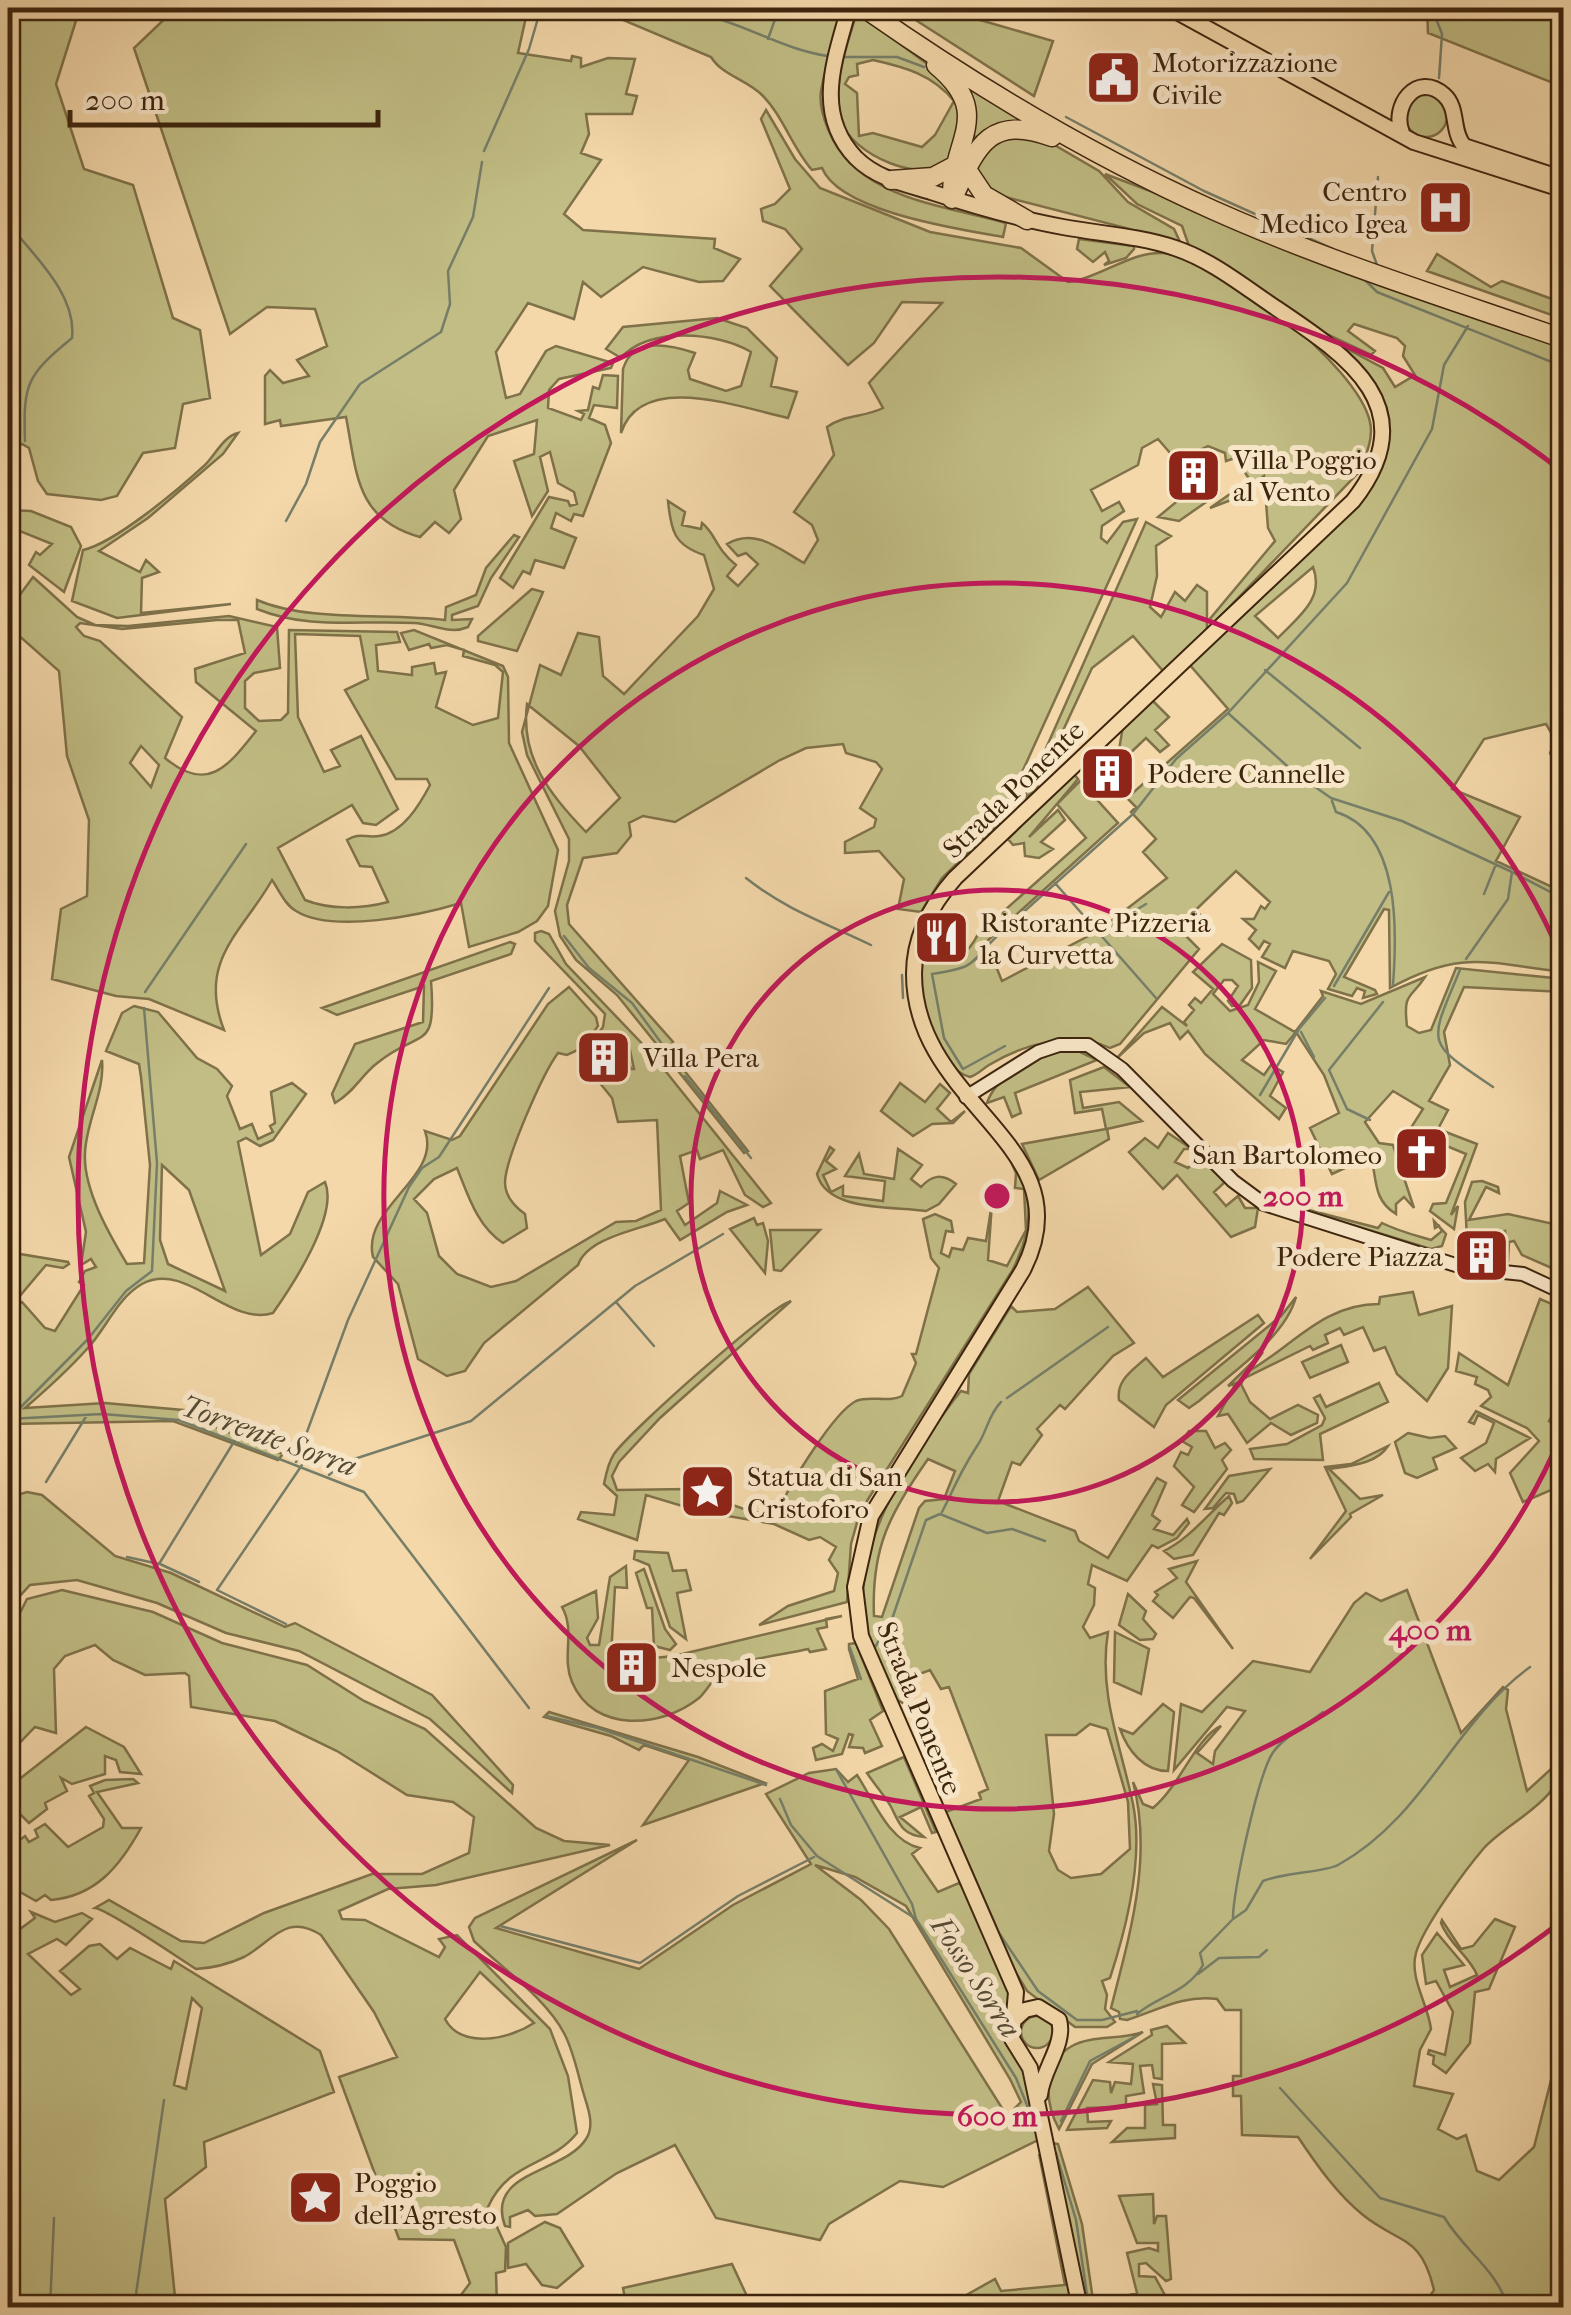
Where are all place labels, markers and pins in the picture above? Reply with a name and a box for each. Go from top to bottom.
place label: Motorizzazione Civile [1152,46,1338,111]
public building icon: Motorizzazione Civile [1083,48,1143,108]
place label: Centro Medico Igea [1259,175,1408,240]
hospital icon: Centro Medico Igea [1416,177,1476,237]
place label: Villa Poggio al Vento [1232,443,1377,508]
building icon: Villa Poggio al Vento [1164,445,1224,505]
building icon: Podere Cannelle [1078,743,1138,803]
place label: Podere Cannelle [1147,757,1345,790]
place label: Ristorante Pizzeria la Curvetta [979,906,1212,971]
restaurant icon: Ristorante Pizzeria la Curvetta [911,908,971,968]
building icon: Villa Pera [574,1027,634,1087]
place label: Villa Pera [642,1041,760,1074]
church icon: San Bartolomeo [1391,1124,1451,1184]
place label: San Bartolomeo [1192,1138,1382,1171]
centre of rings [979,1178,1015,1214]
building icon: Podere Piazza [1452,1226,1512,1286]
place label: Podere Piazza [1276,1240,1444,1273]
place label: Statua di San Cristoforo [747,1460,902,1525]
place icon: Statua di San Cristoforo [678,1462,738,1522]
building icon: Nespole [602,1637,662,1697]
place label: Nespole [671,1651,767,1684]
place label: Poggio dell'Agresto [354,2166,497,2231]
place icon: Poggio dell'Agresto [285,2168,345,2228]

